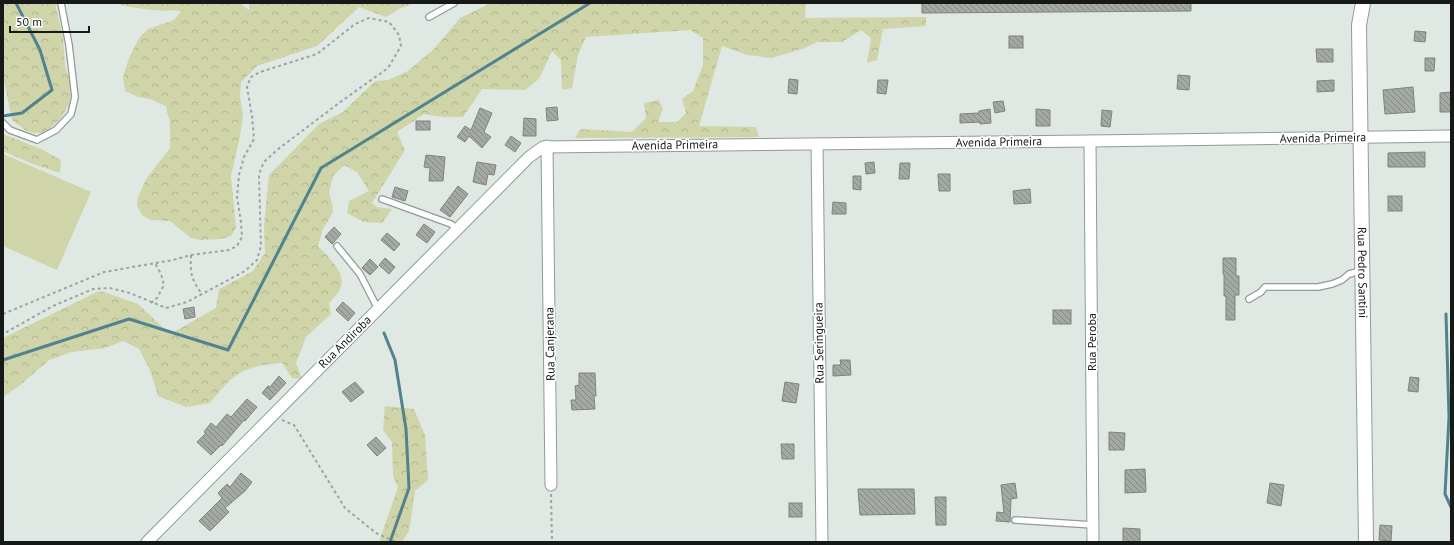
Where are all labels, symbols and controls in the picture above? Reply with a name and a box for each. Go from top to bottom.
scale bar [10,8,89,34]
text: 50 m [16,14,42,29]
street label: Avenida Primeira [1280,129,1366,146]
street label: Avenida Primeira [956,133,1042,150]
street label: Avenida Primeira [632,136,718,153]
street label: Rua Pedro Santini [1355,227,1371,318]
street label: Rua Seringueira [810,302,827,384]
street label: Rua Canjerana [541,307,558,381]
street label: Rua Andiroba [315,312,374,371]
street label: Rua Peroba [1084,313,1099,371]

